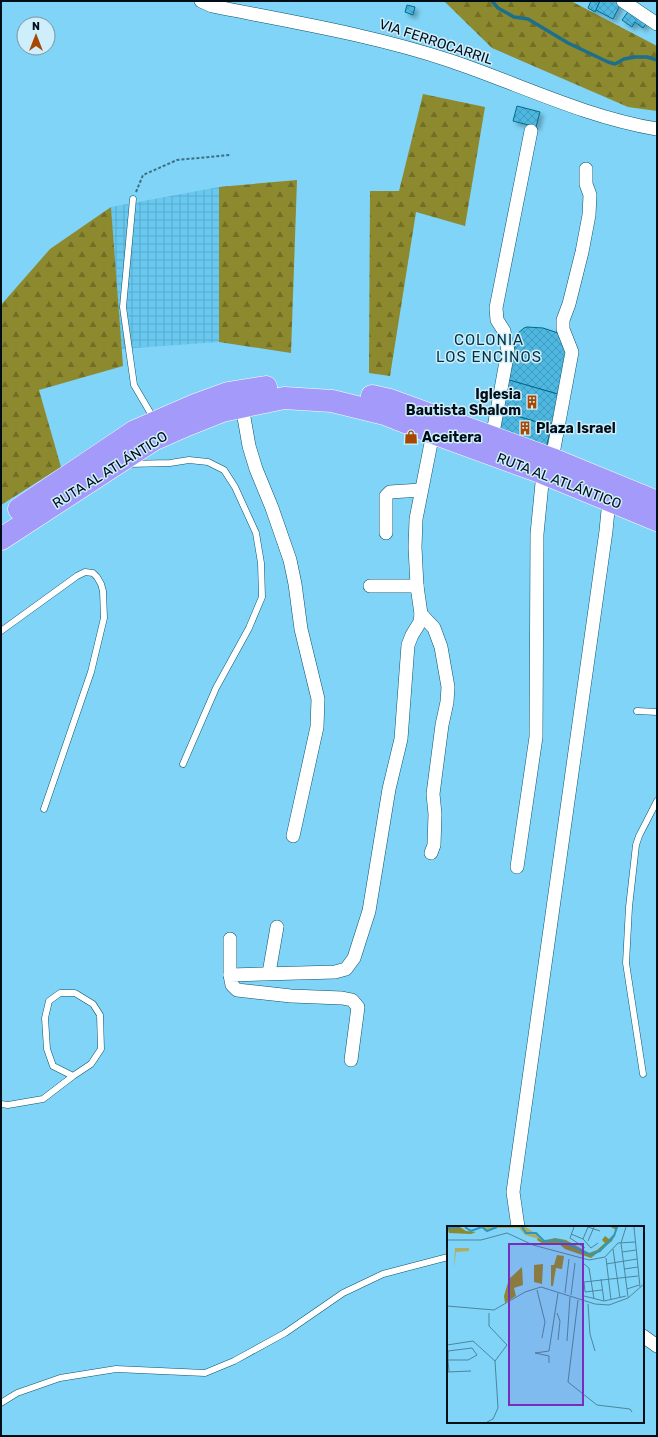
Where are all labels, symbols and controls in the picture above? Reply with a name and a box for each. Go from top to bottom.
north arrow [16,16,56,56]
street label: VIA FERROCARRIL [377,16,495,68]
text: N [32,20,40,33]
district label: COLONIA LOS ENCINOS [436,331,542,366]
place label: Iglesia Bautista Shalom [406,386,521,419]
building icon: Iglesia Bautista Shalom [524,394,540,410]
building icon: Plaza Israel [517,420,533,436]
place label: Plaza Israel [536,420,616,437]
street label: RUTA AL ATLÁNTICO [49,427,171,512]
shop icon: Aceitera [403,429,419,445]
place label: Aceitera [422,429,482,446]
street label: RUTA AL ATLÁNTICO [494,448,624,513]
inset map [447,1226,644,1423]

